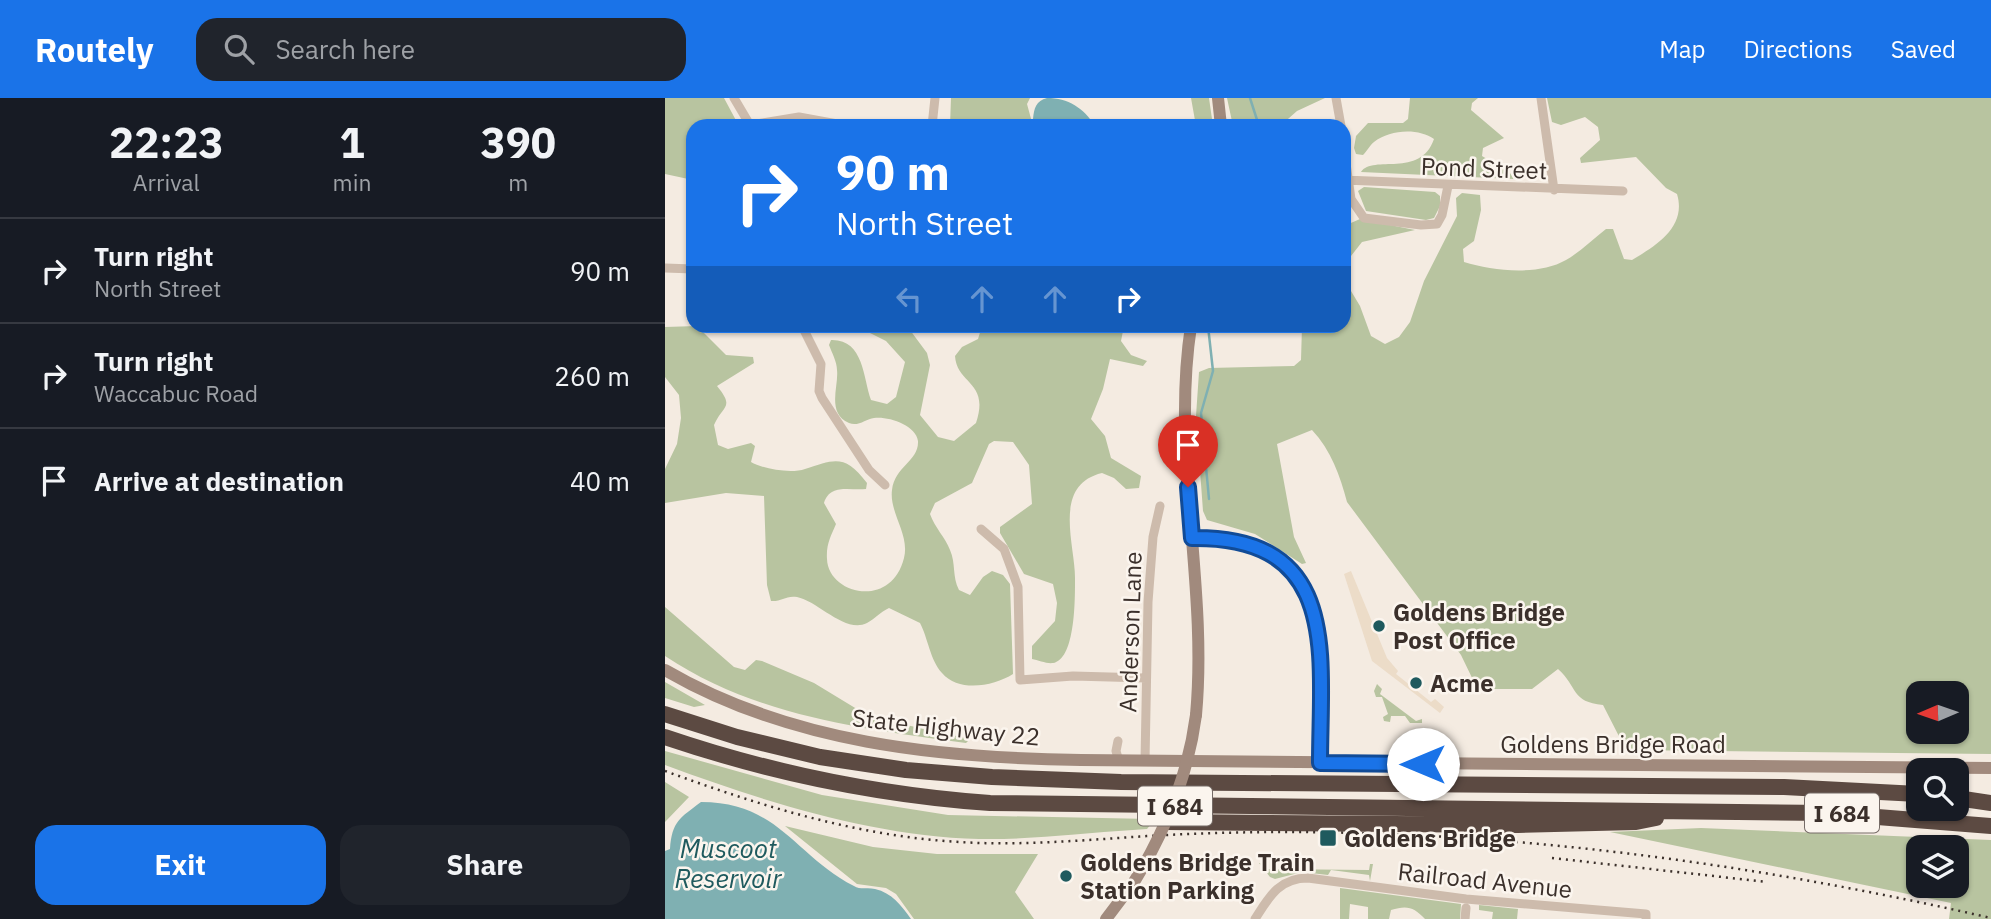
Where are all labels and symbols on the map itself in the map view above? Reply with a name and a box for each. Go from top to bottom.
street label: Pond Street [1420,150,1548,186]
pin [1158,415,1218,487]
street label: Anderson Lane [1111,551,1149,713]
place label: Goldens Bridge Post Office [1393,596,1565,656]
marker: Goldens Bridge Post Office [1371,618,1387,634]
place label: Acme [1430,667,1494,699]
marker: Acme [1408,675,1424,691]
north arrow [1906,681,1969,744]
street label: State Highway 22 [850,701,1042,753]
position arrow [1386,727,1460,801]
street label: Goldens Bridge Road [1500,728,1726,760]
road number: I 684 [1138,786,1212,826]
road number: I 684 [1805,793,1879,832]
place label: Goldens Bridge [1344,822,1516,854]
marker: Goldens Bridge [1318,828,1338,848]
water label: Muscoot Reservoir [674,831,783,895]
place label: Goldens Bridge Train Station Parking [1080,846,1315,906]
street label: Railroad Avenue [1396,855,1574,905]
marker: Goldens Bridge Train Station Parking [1058,868,1074,884]

